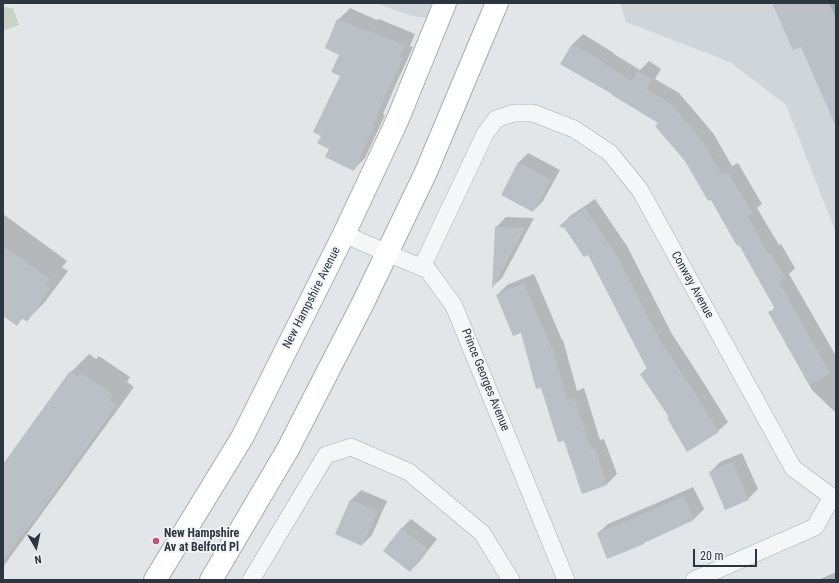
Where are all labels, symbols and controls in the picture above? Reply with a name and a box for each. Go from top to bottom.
street label: New Hampshire Avenue [280,245,344,351]
street label: Conway Avenue [668,249,716,321]
street label: Prince Georges Avenue [458,327,512,433]
north arrow [16,527,56,567]
place label: New Hampshire Av at Belford Pl [164,527,239,555]
marker: New Hampshire Av at Belford Pl [151,536,161,546]
scale bar [695,541,759,567]
text: 20 m [700,549,724,563]
text: N [34,552,42,566]

